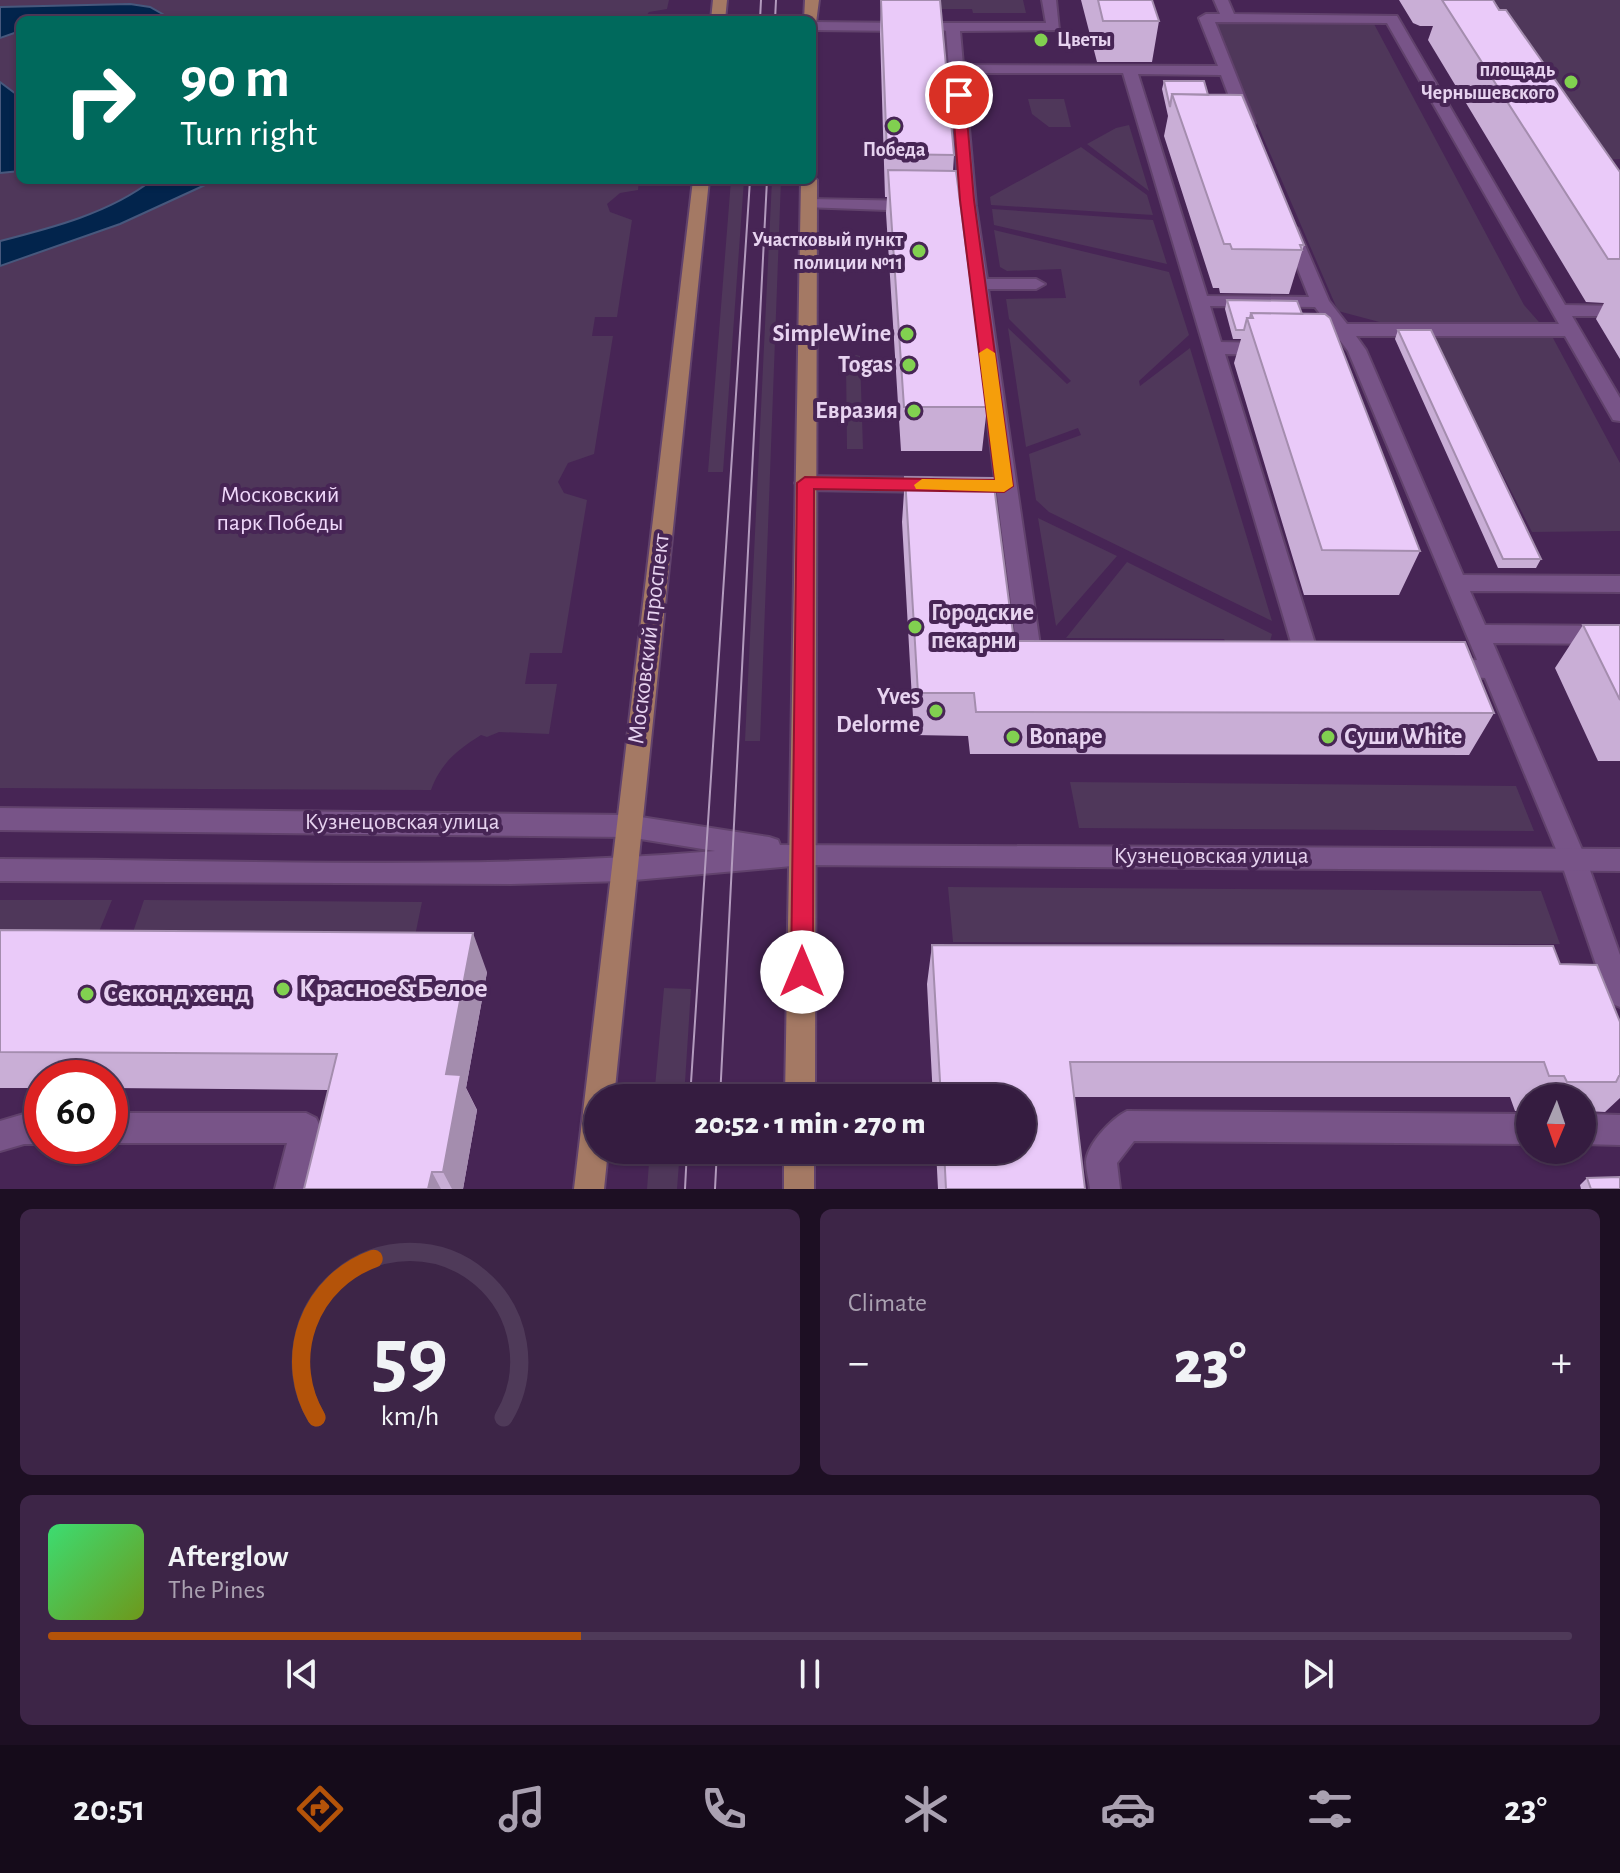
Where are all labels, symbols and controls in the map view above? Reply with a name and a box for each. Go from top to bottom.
place label: Цветы [1057,30,1112,50]
marker: Цветы [1032,31,1050,49]
icon: right [48,48,152,152]
text: 90 m [180,51,290,107]
place label: площадь Чернышевского [1421,60,1556,103]
pin [925,61,993,129]
icon: arrive [937,73,981,117]
marker: площадь Чернышевского [1562,73,1580,91]
text: Turn right [180,116,317,152]
marker: Победа [885,117,903,135]
place label: Победа [863,140,926,160]
place label: Участковый пункт полиции №11 [752,230,903,273]
marker: Участковый пункт полиции №11 [910,242,928,260]
place label: SimpleWine [772,322,891,346]
marker: SimpleWine [898,325,916,343]
place label: Togas [838,353,893,377]
marker: Togas [900,356,918,374]
place label: Евразия [815,399,898,423]
marker: Евразия [905,402,923,420]
park label: Московский парк Победы [216,483,344,535]
street label: Московский проспект [624,532,674,746]
place label: Городские пекарни [931,601,1034,653]
marker: Городские пекарни [906,618,924,636]
place label: Yves Delorme [836,685,920,737]
marker: Yves Delorme [927,702,945,720]
place label: Bonape [1029,725,1102,749]
place label: Суши White [1344,725,1462,749]
marker: Bonape [1004,728,1022,746]
marker: Суши White [1319,728,1337,746]
street label: Кузнецовская улица [304,810,500,834]
street label: Кузнецовская улица [1113,844,1309,868]
position arrow [760,930,844,1014]
place label: Красное&Белое [299,975,488,1003]
place label: Секонд хенд [103,980,250,1008]
marker: Красное&Белое [274,980,292,998]
marker: Секонд хенд [78,985,96,1003]
speed limit sign: 60 [24,1060,128,1164]
north arrow [1516,1084,1596,1164]
map controls [1516,1084,1596,1164]
text: 20:52 · 1 min · 270 m [695,1109,925,1139]
text: Climate [848,1290,927,1316]
text: 59 [372,1317,448,1401]
text: 23° [1174,1334,1246,1394]
text: − [848,1341,869,1385]
text: + [1551,1341,1572,1385]
text: km/h [381,1402,439,1431]
text: Afterglow [168,1542,289,1572]
text: The Pines [168,1577,265,1603]
icon: previous [280,1652,324,1696]
icon: pause [788,1652,832,1696]
icon: next [1296,1652,1340,1696]
icon: directions [292,1781,348,1837]
icon: music [494,1781,550,1837]
icon: phone [696,1781,752,1837]
icon: climate [898,1781,954,1837]
icon: car [1100,1781,1156,1837]
icon: filters [1302,1781,1358,1837]
text: 20:51 [73,1791,146,1827]
text: 23° [1504,1791,1547,1827]

